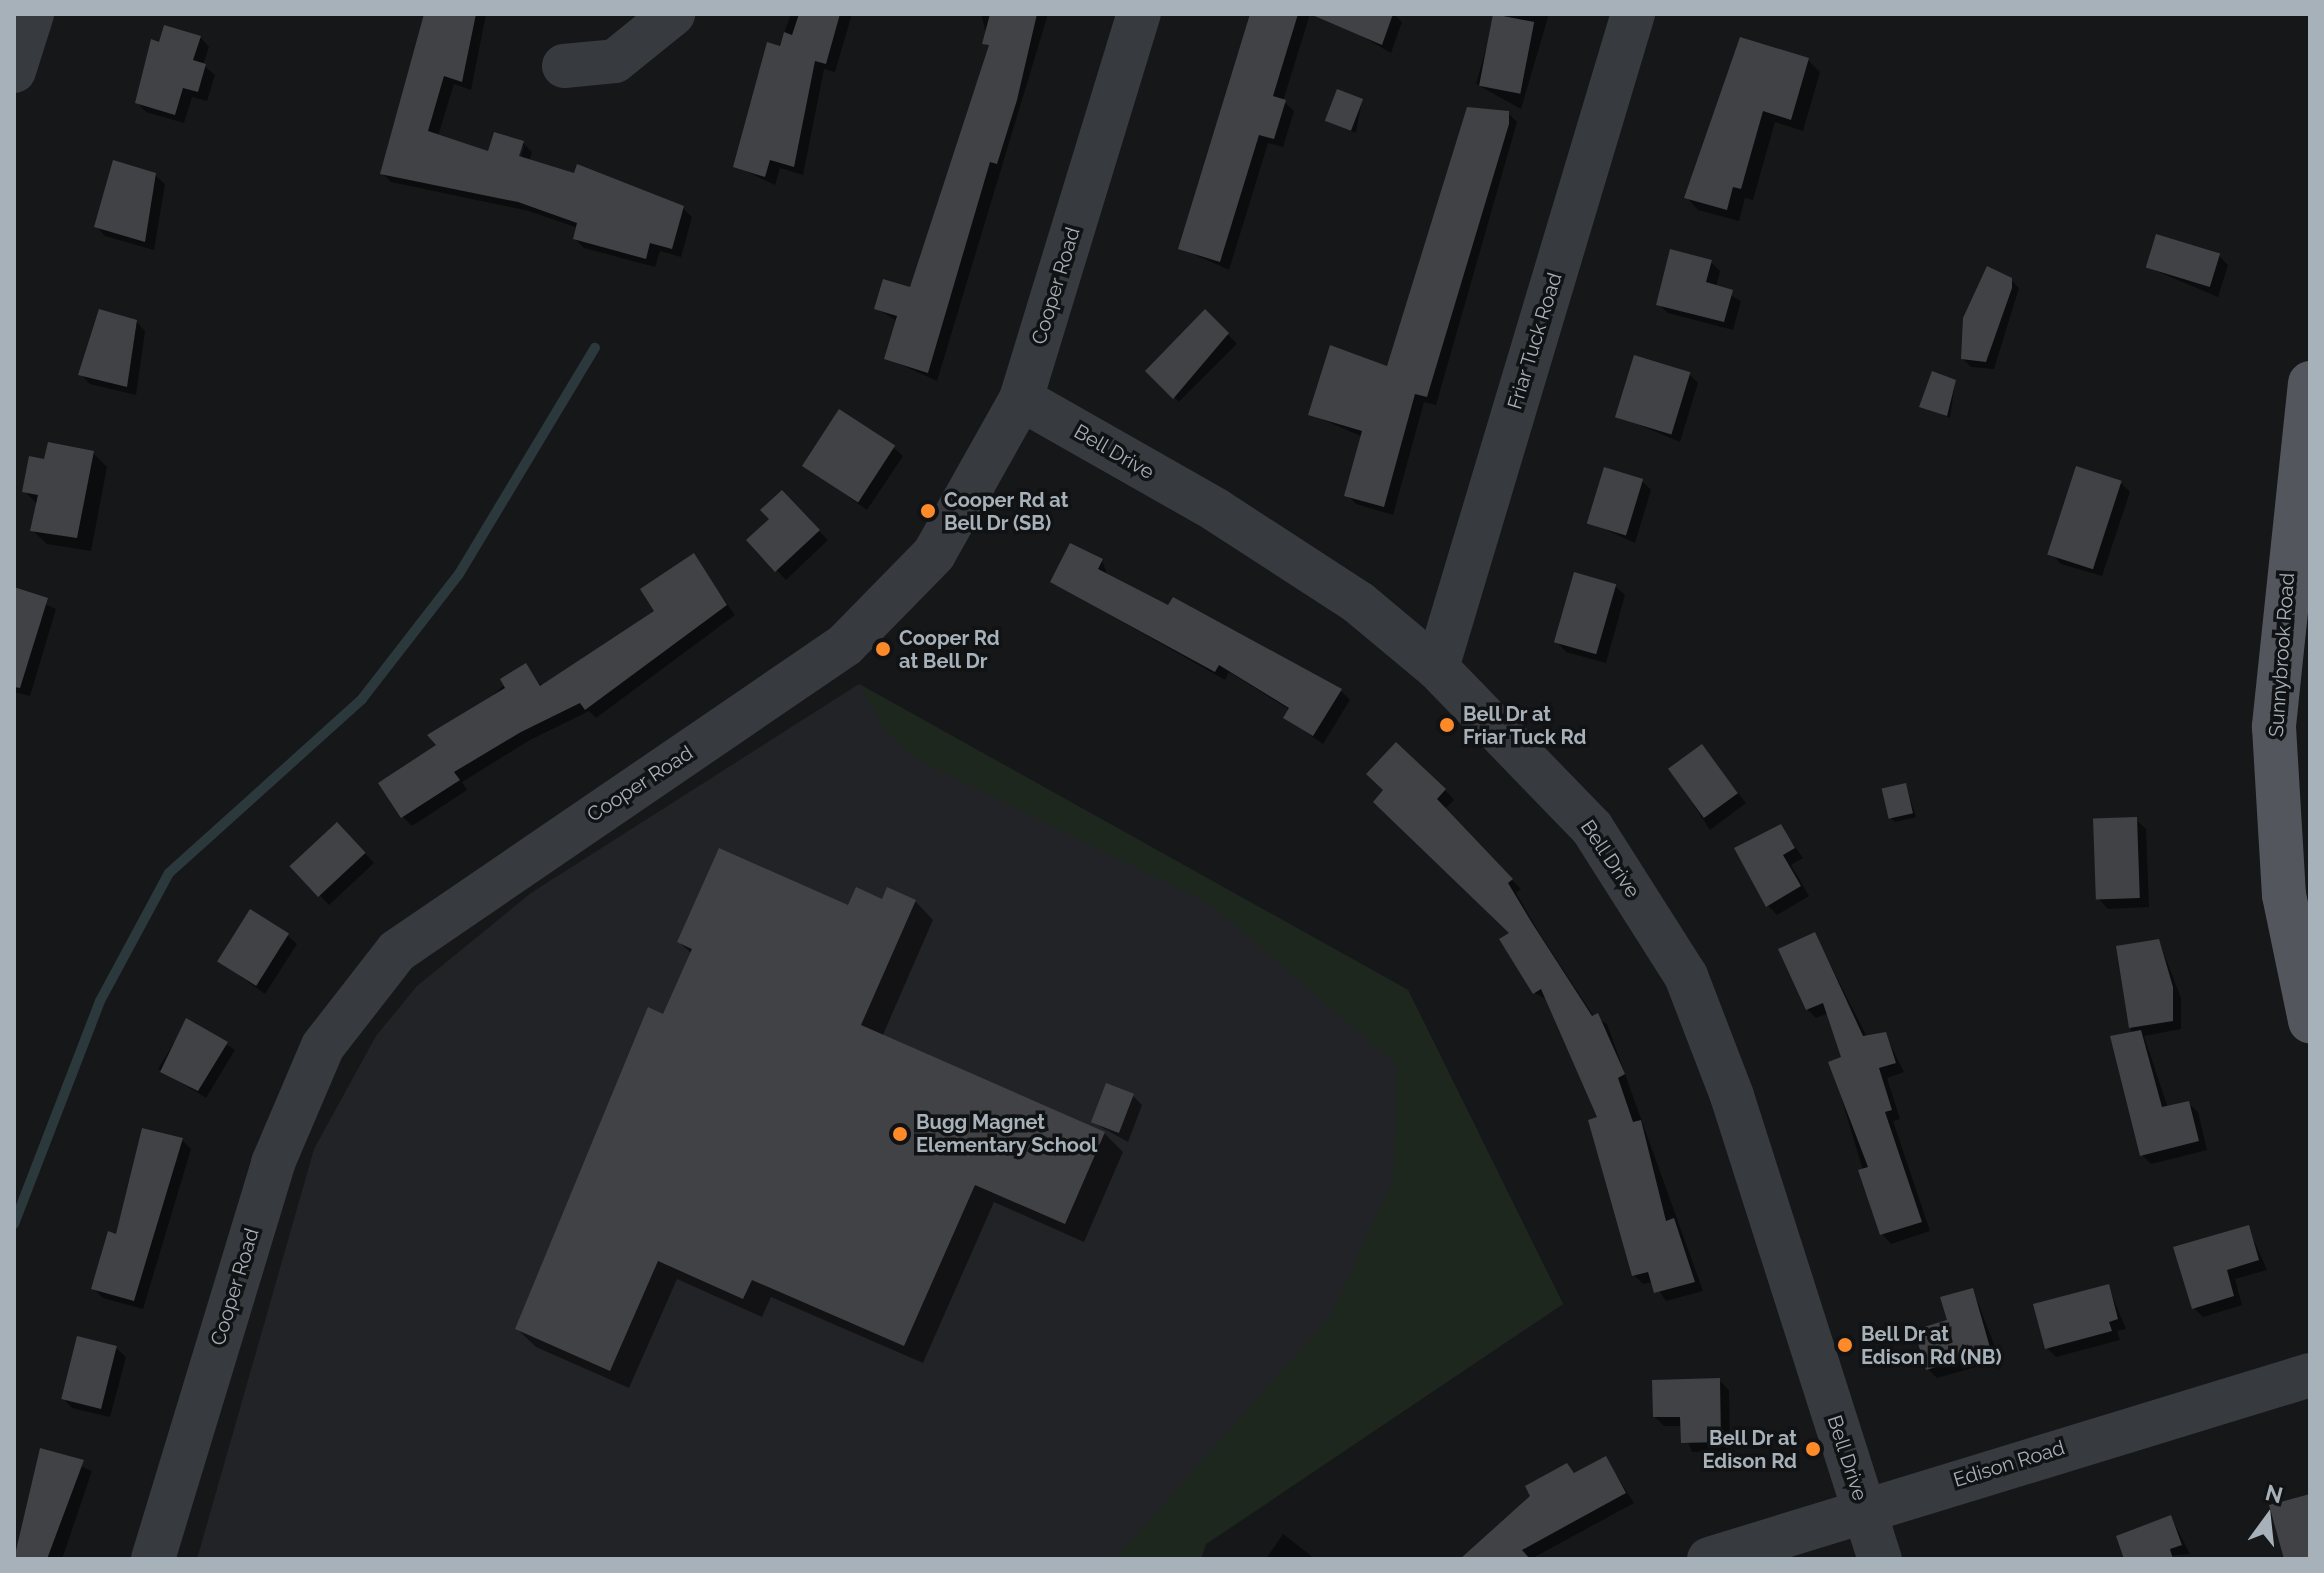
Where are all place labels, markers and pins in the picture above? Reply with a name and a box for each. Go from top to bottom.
place label: Cooper Rd at Bell Dr (SB) [944,488,1069,535]
marker: Cooper Rd at Bell Dr (SB) [919,502,937,520]
place label: Cooper Rd at Bell Dr [899,626,1000,673]
marker: Cooper Rd at Bell Dr [874,640,892,658]
place label: Bell Dr at Friar Tuck Rd [1463,702,1588,749]
marker: Bell Dr at Friar Tuck Rd [1438,716,1456,734]
place label: Bugg Magnet Elementary School [916,1110,1098,1157]
marker: Bugg Magnet Elementary School [891,1125,909,1143]
place label: Bell Dr at Edison Rd (NB) [1861,1322,2002,1369]
marker: Bell Dr at Edison Rd (NB) [1836,1336,1854,1354]
place label: Bell Dr at Edison Rd [1702,1426,1797,1473]
marker: Bell Dr at Edison Rd [1804,1440,1822,1458]

